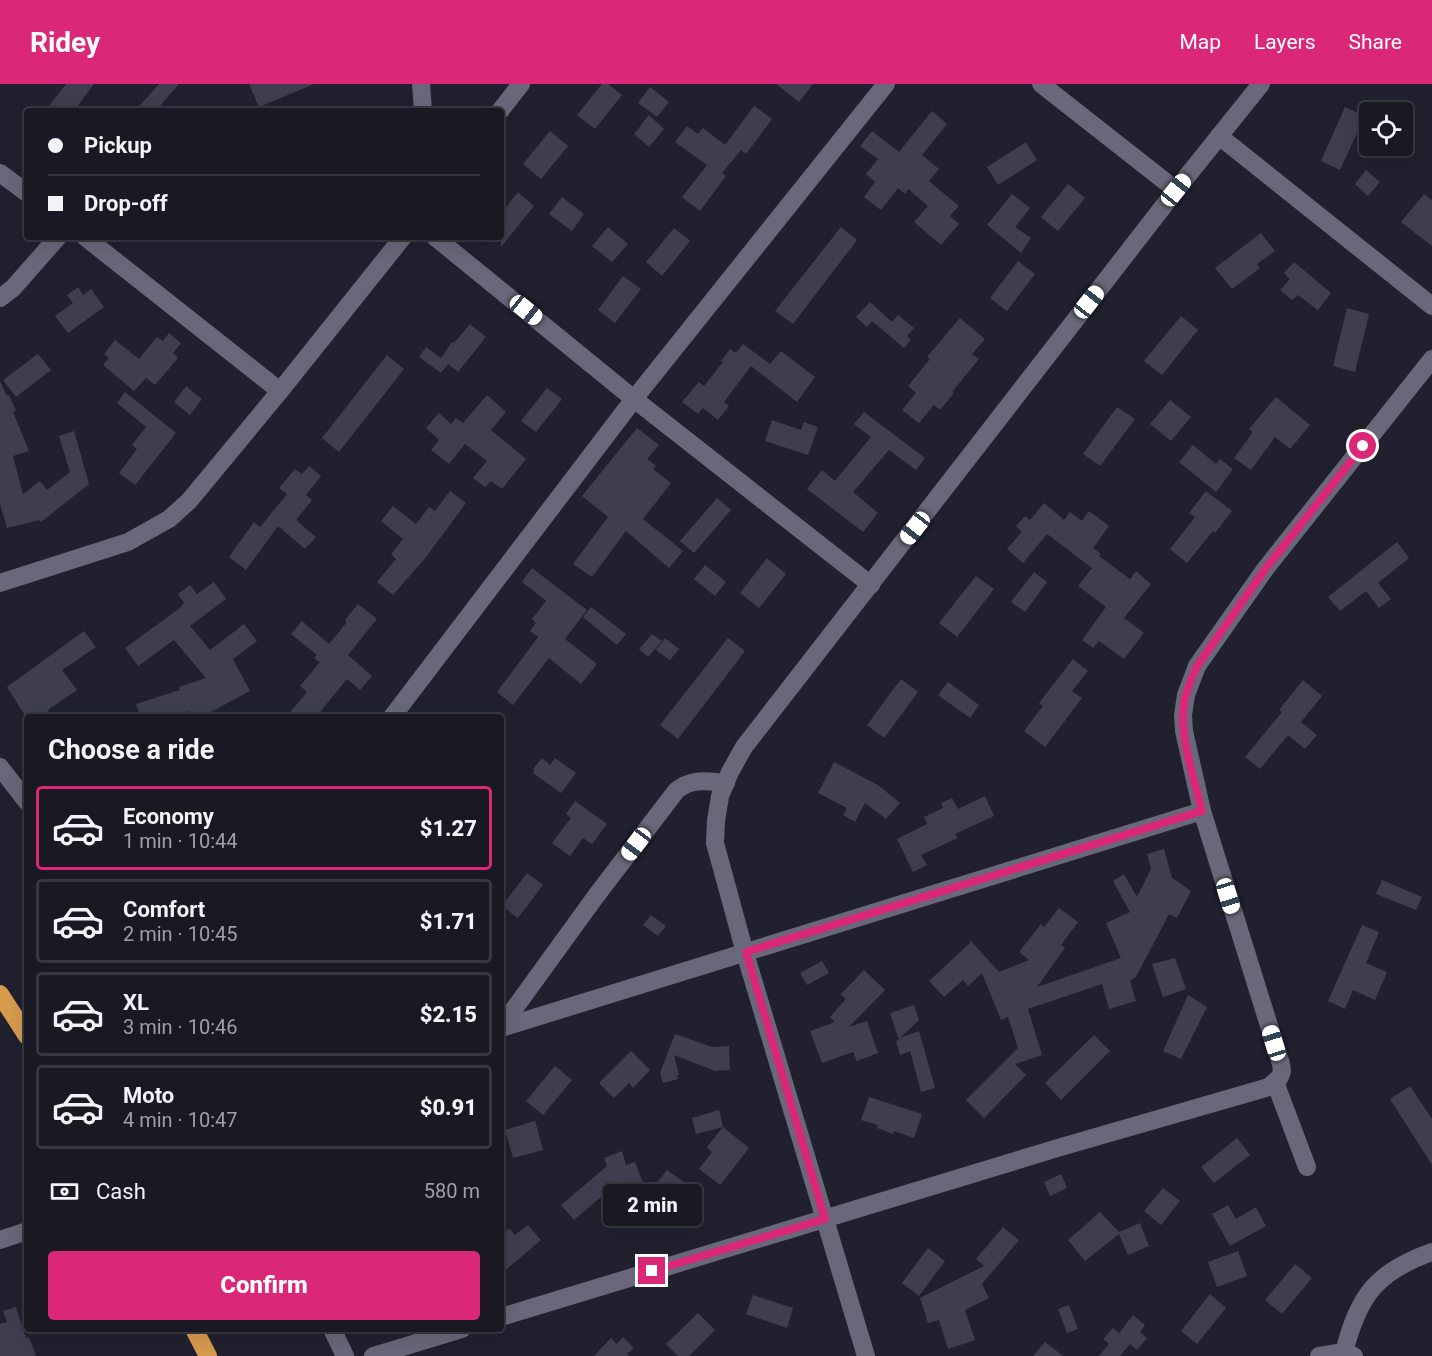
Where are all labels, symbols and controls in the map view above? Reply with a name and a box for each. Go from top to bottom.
text: Ridey [30,26,100,59]
text: Map [1179,30,1221,54]
text: Layers [1254,30,1315,54]
text: Share [1348,30,1402,54]
map controls [1359,102,1413,156]
button: locate [1359,102,1413,156]
text: Pickup [84,133,152,158]
car [1158,170,1194,210]
text: Drop-off [84,191,168,216]
car [1071,282,1107,322]
car [506,292,546,328]
route start [1349,432,1376,459]
car [897,508,933,548]
text: Choose a ride [48,734,214,766]
icon: car [51,801,105,855]
text: Economy [123,804,214,829]
text: $1.27 [420,816,477,841]
car [618,824,654,864]
text: 1 min · 10:44 [123,829,238,853]
car [1214,876,1242,916]
icon: car [51,894,105,948]
text: Comfort [123,897,205,922]
text: $1.71 [420,909,477,934]
text: 2 min · 10:45 [123,922,238,946]
icon: car [51,987,105,1041]
text: XL [123,990,149,1015]
text: $2.15 [420,1002,477,1027]
text: 3 min · 10:46 [123,1015,238,1039]
car [1260,1023,1288,1063]
icon: car [51,1080,105,1134]
text: Moto [123,1083,174,1108]
text: $0.91 [420,1095,477,1120]
text: 4 min · 10:47 [123,1108,238,1132]
icon: cash [48,1175,81,1208]
text: Cash [96,1179,146,1204]
text: 580 m [424,1179,480,1203]
callout: 2 min [602,1184,702,1226]
text: 2 min [627,1193,678,1217]
button: Confirm [48,1251,480,1320]
route end [638,1257,665,1284]

